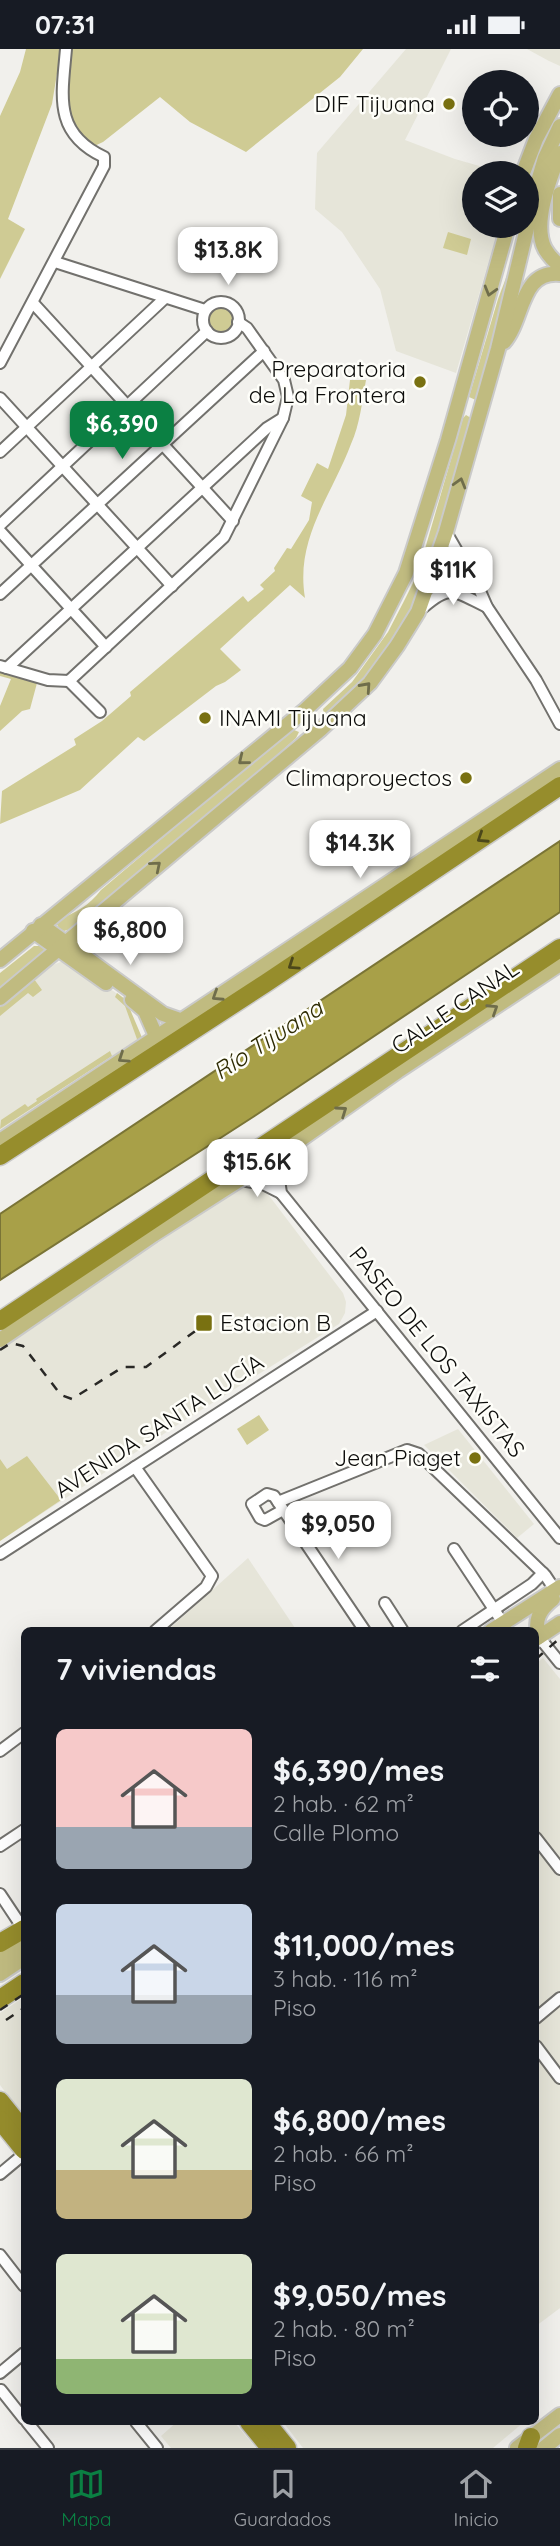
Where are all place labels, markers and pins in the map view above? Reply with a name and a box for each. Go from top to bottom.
place label: DIF Tijuana [314,89,435,118]
marker: DIF Tijuana [441,96,457,112]
pin: $13.8K [171,227,285,287]
place label: Preparatoria de La Frontera [249,354,406,409]
marker: Preparatoria de La Frontera [412,374,428,390]
pin: $6,390 [65,401,179,461]
pin: $11K [412,547,494,607]
place label: INAMI Tijuana [219,703,367,732]
marker: INAMI Tijuana [197,710,213,726]
place label: Climaproyectos [285,763,452,792]
marker: Climaproyectos [458,770,474,786]
pin: $14.3K [303,821,417,880]
pin: $6,800 [73,907,187,967]
pin: $15.6K [200,1139,314,1199]
place label: Estacion B [220,1308,331,1337]
marker: Estacion B [194,1313,214,1333]
place label: Jean Piaget [334,1443,461,1472]
marker: Jean Piaget [467,1450,483,1466]
pin: $9,050 [281,1501,395,1561]

